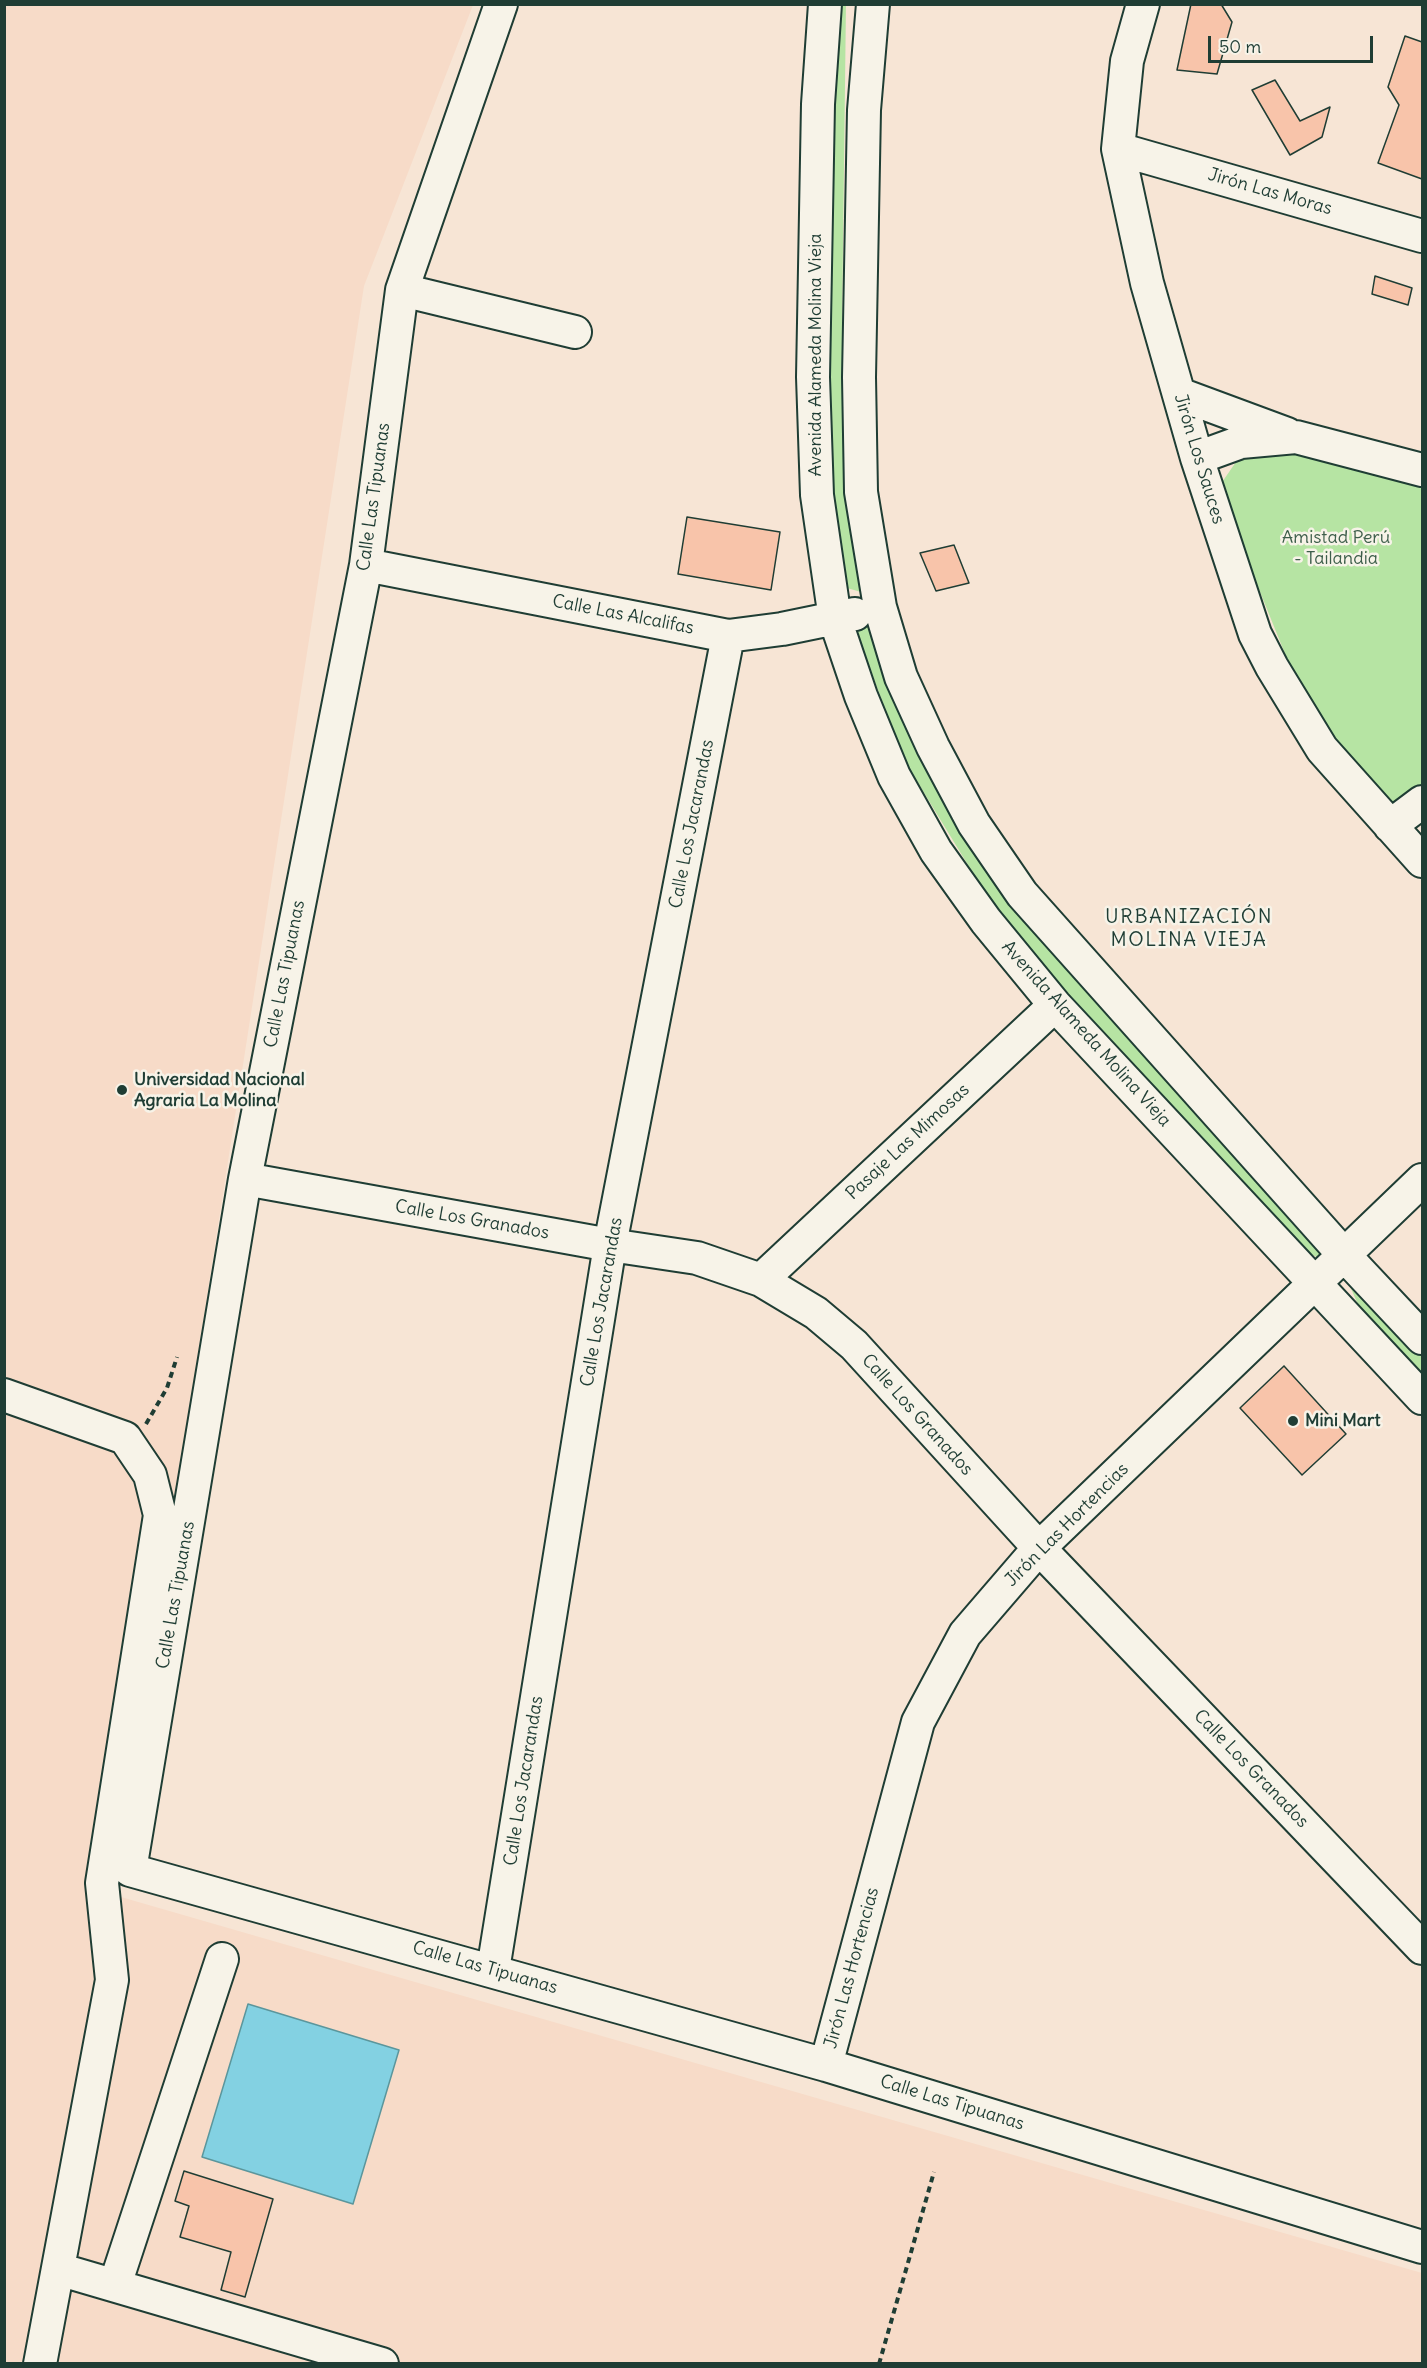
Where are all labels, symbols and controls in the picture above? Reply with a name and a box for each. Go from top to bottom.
scale bar [1211,24,1376,62]
text: 50 m [1219,35,1261,58]
street label: Jirón Las Moras [1206,164,1334,220]
street label: Avenida Alameda Molina Vieja [805,234,827,476]
street label: Jirón Los Sauces [1169,391,1229,527]
street label: Calle Las Tipuanas [353,421,395,573]
park label: Amistad Perú - Tailandia [1282,527,1390,570]
street label: Calle Las Alcalifas [551,591,695,639]
street label: Calle Los Jacarandas [665,738,719,910]
street label: Calle Las Tipuanas [260,898,310,1050]
district label: URBANIZACIÓN MOLINA VIEJA [1105,905,1273,952]
street label: Avenida Alameda Molina Vieja [997,937,1175,1131]
place label: Universidad Nacional Agraria La Molina [134,1069,305,1112]
street label: Pasaje Las Mimosas [842,1079,974,1205]
marker: Universidad Nacional Agraria La Molina [115,1083,129,1097]
street label: Calle Los Granados [393,1196,551,1244]
street label: Calle Los Jacarandas [576,1216,628,1388]
street label: Calle Los Granados [857,1350,977,1480]
place label: Mini Mart [1305,1410,1380,1432]
marker: Mini Mart [1286,1414,1300,1428]
street label: Jirón Las Hortencias [1001,1459,1133,1591]
street label: Calle Las Tipuanas [152,1519,200,1671]
street label: Calle Los Jacarandas [500,1695,548,1867]
street label: Calle Los Granados [1189,1705,1313,1833]
street label: Jirón Las Hortencias [820,1885,884,2051]
street label: Calle Las Tipuanas [410,1937,560,1999]
street label: Calle Las Tipuanas [877,2071,1027,2135]

